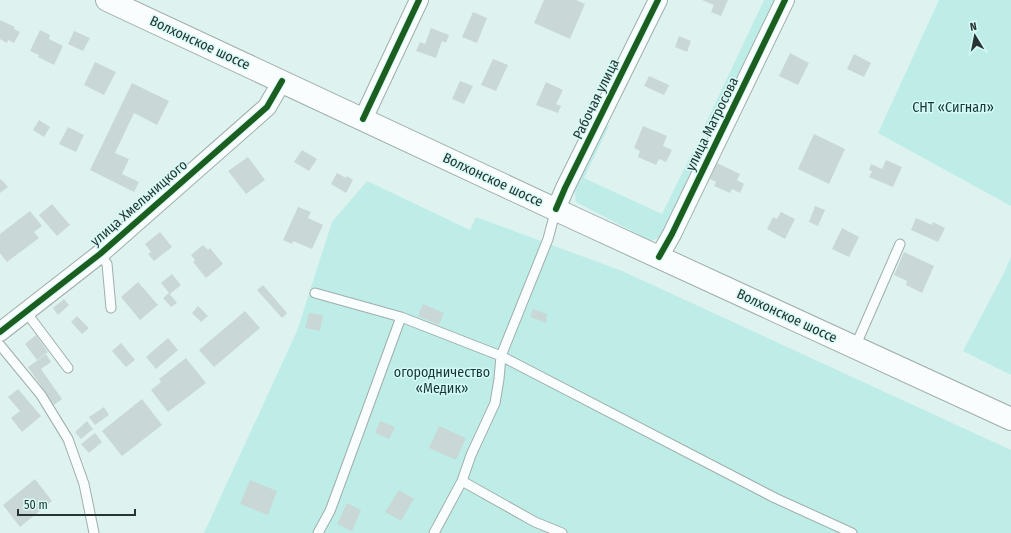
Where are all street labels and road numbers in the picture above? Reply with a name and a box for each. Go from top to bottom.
street label: Волхонское шоссе [147,12,253,74]
street label: Рабочая улица [569,56,623,142]
street label: улица Матросова [682,74,742,174]
street label: Волхонское шоссе [440,149,546,211]
street label: улица Хмельницкого [87,156,191,250]
street label: Волхонское шоссе [734,285,840,347]

